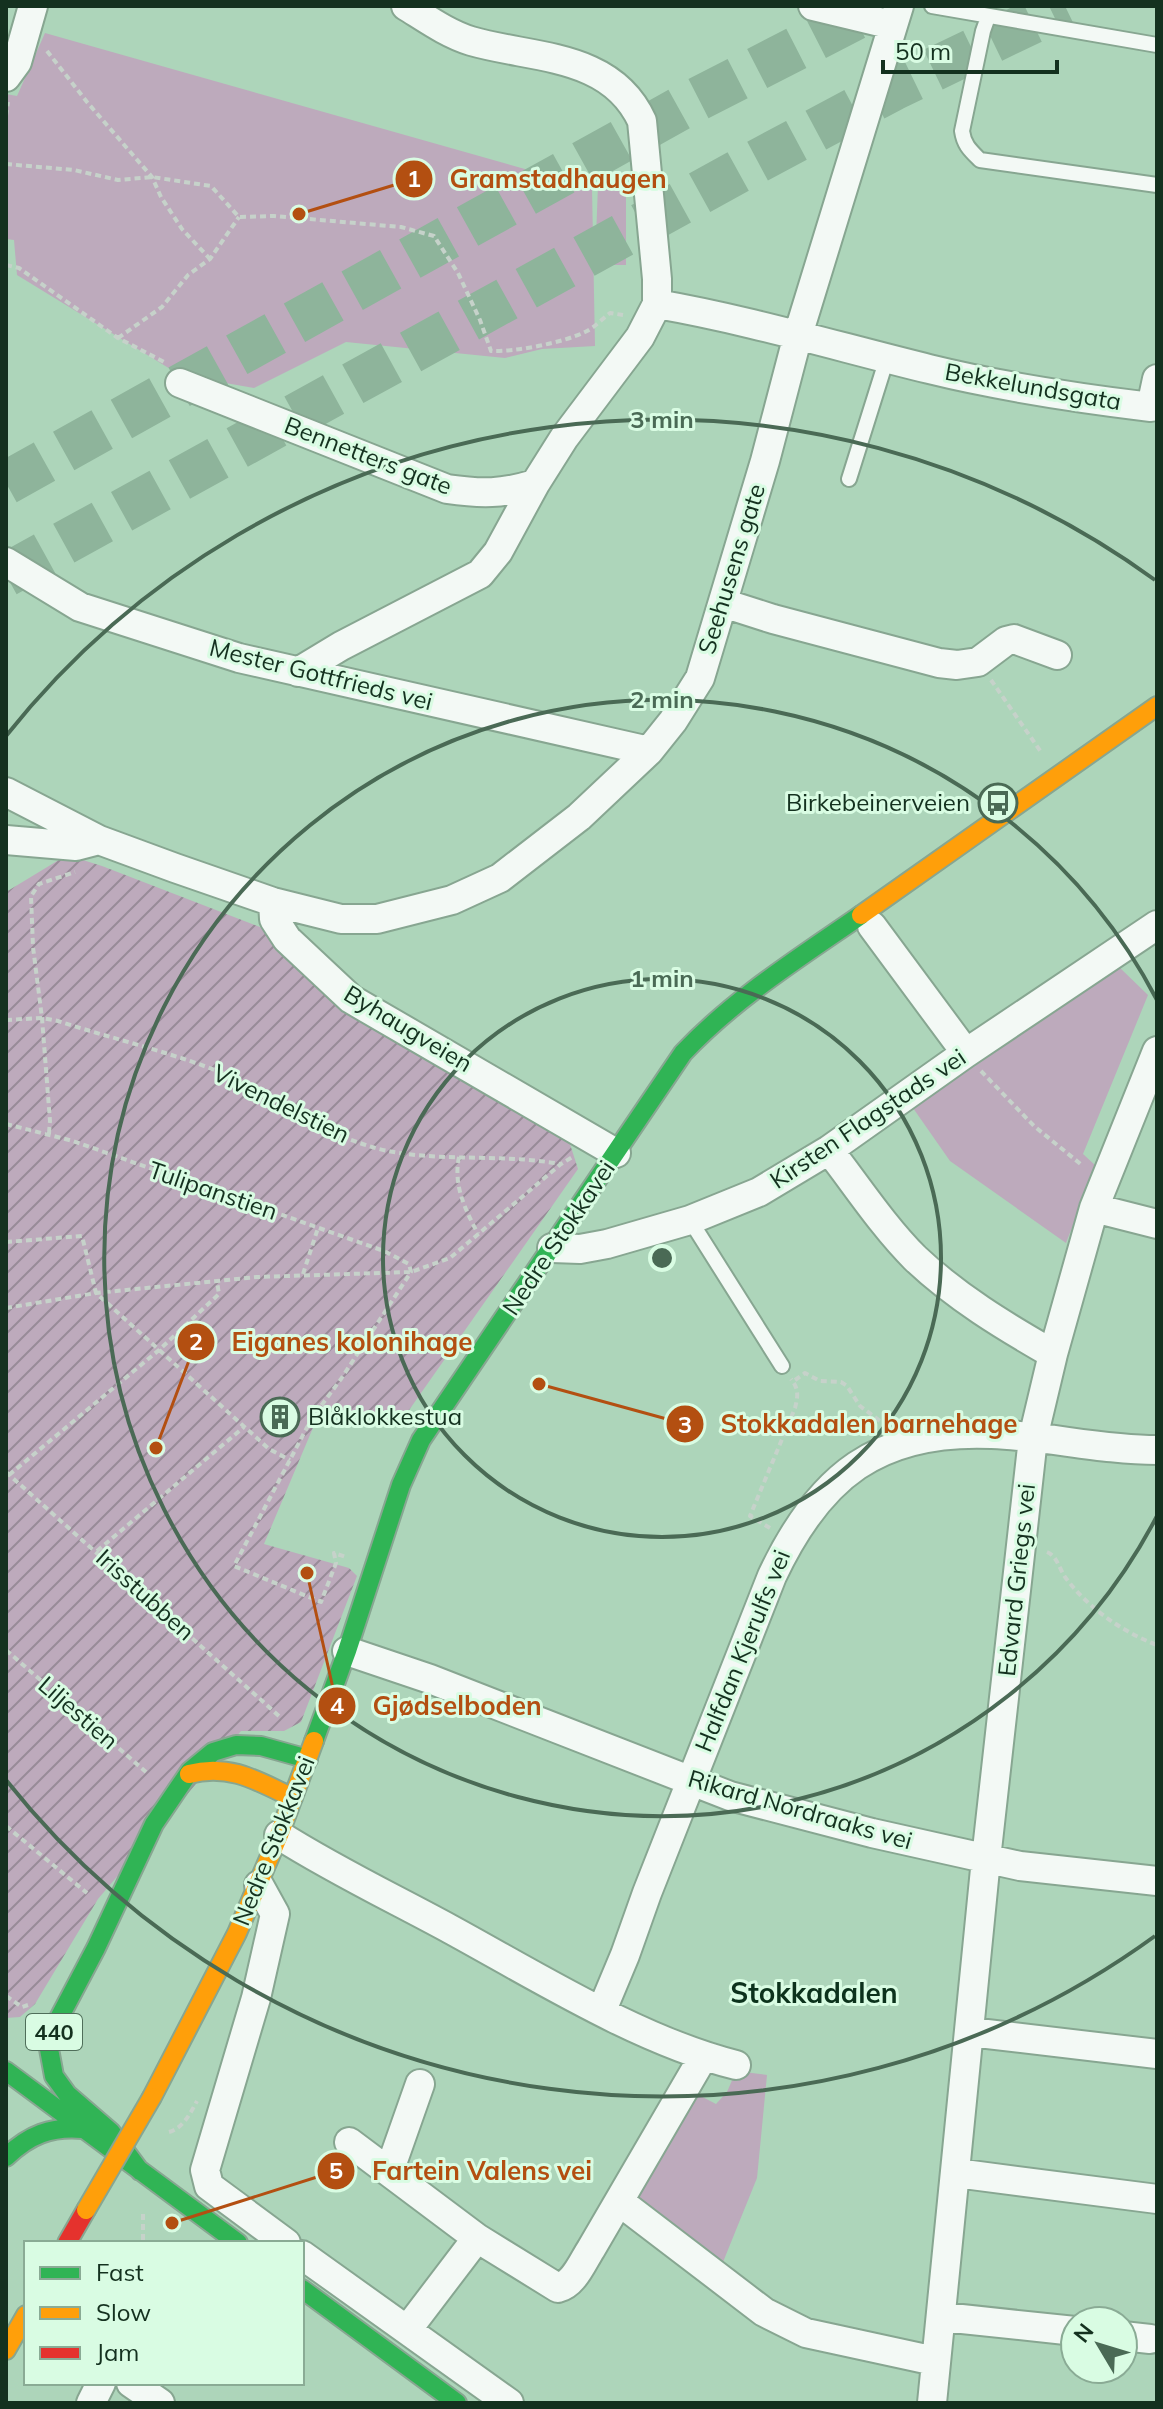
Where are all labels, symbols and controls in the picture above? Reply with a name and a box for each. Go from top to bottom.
scale bar [883,24,1057,74]
text: 50 m [895,36,951,66]
callout: Gramstadhaugen [394,154,683,204]
text: Gramstadhaugen [449,162,667,195]
text: 1 [407,163,421,193]
street label: Bekkelundsgata [943,356,1124,416]
text: 3 min [630,404,694,434]
street label: Bennetters gate [280,409,456,501]
street label: Seehusens gate [691,480,771,657]
street label: Mester Gottfrieds vei [207,632,436,716]
text: 2 min [630,684,694,714]
bus stop icon: Birkebeinerveien [977,782,1019,824]
place label: Birkebeinerveien [786,787,970,817]
text: 1 min [630,963,694,993]
street label: Byhaugveien [339,978,478,1078]
street label: Kirsten Flagstads vei [764,1042,971,1195]
street label: Vivendelstien [208,1057,355,1149]
street label: Tulipanstien [145,1154,282,1226]
street label: Nedre Stokkavei [495,1154,621,1321]
centre of rings [648,1244,676,1272]
callout: Eiganes kolonihage [176,1317,489,1367]
text: Eiganes kolonihage [232,1325,472,1358]
text: 2 [189,1326,203,1356]
building icon: Blåklokkestua [259,1396,301,1438]
callout: Stokkadalen barnehage [665,1399,1034,1449]
place label: Blåklokkestua [308,1401,462,1431]
text: Stokkadalen barnehage [720,1407,1018,1440]
text: 3 [678,1409,692,1439]
street label: Edvard Griegs vei [991,1482,1041,1678]
street label: Irisstubben [90,1542,201,1646]
street label: Halfdan Kjerulfs vei [688,1545,796,1756]
street label: Liljestien [32,1669,125,1755]
callout: Gjødselboden [317,1681,558,1731]
text: Gjødselboden [372,1689,542,1722]
text: 4 [330,1690,344,1720]
street label: Nedre Stokkavei [225,1751,321,1930]
street label: Rikard Nordraaks vei [685,1763,916,1855]
district label: Stokkadalen [730,1975,898,2010]
road number: 440 [26,2014,82,2050]
callout: Fartein Valens vei [316,2146,608,2196]
text: Fartein Valens vei [372,2154,592,2187]
text: 5 [329,2155,343,2185]
legend [24,2241,304,2385]
text: Fast [96,2257,144,2287]
text: Slow [96,2297,151,2327]
north arrow [1059,2305,1139,2385]
text: N [1067,2318,1099,2348]
text: Jam [96,2337,139,2367]

